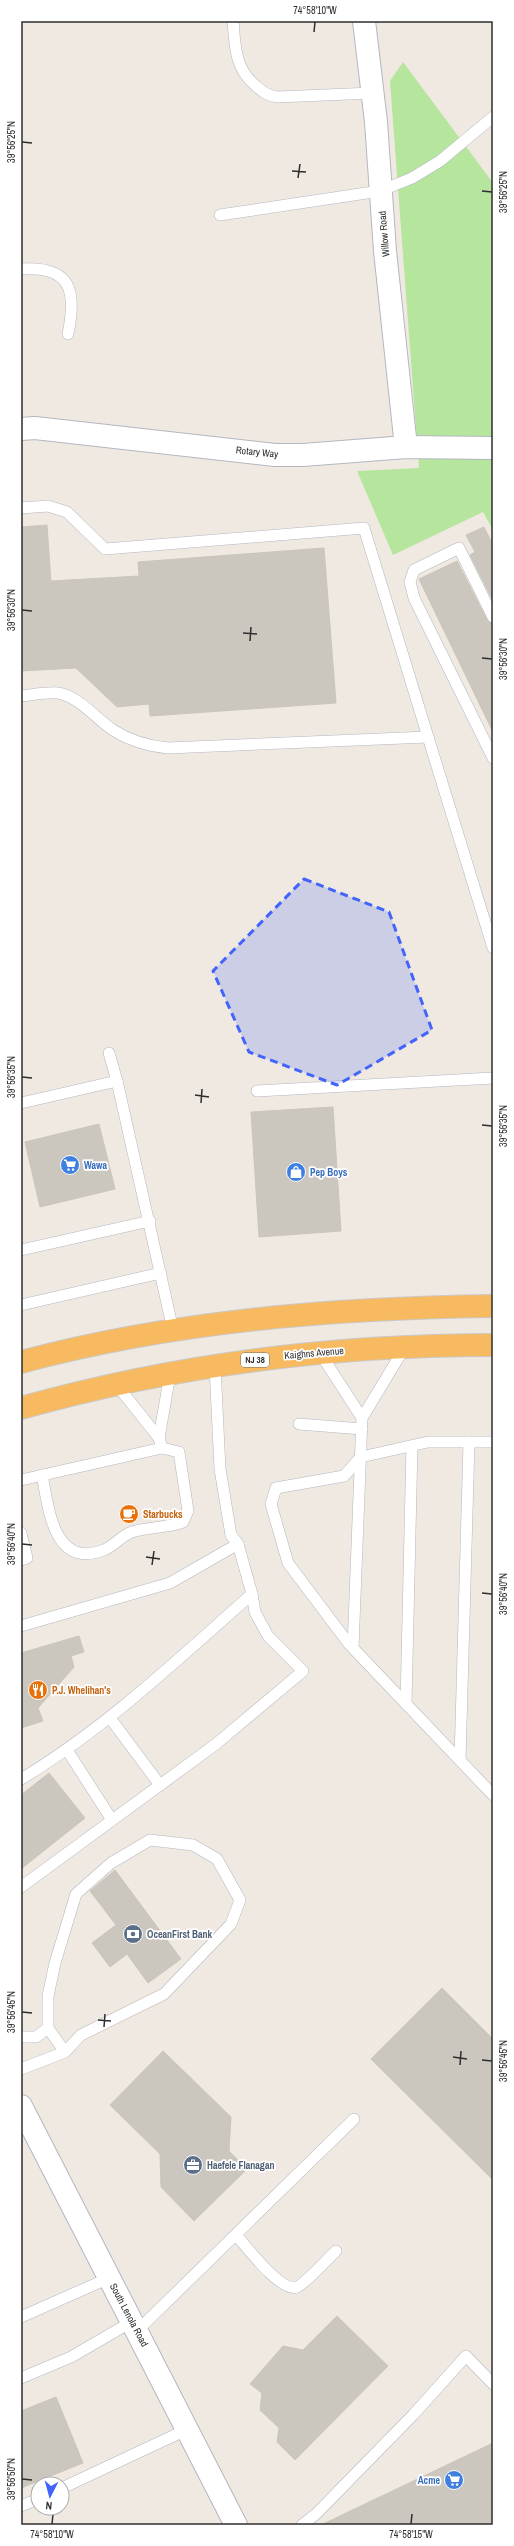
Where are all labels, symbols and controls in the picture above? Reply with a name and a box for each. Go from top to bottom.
text: 74°58'10"W [293,4,337,17]
text: 39°56'25"N [5,121,18,163]
text: 39°56'25"N [497,171,510,213]
street label: Willow Road [376,211,392,257]
street label: Rotary Way [235,443,280,461]
text: 39°56'30"N [5,589,18,631]
text: 39°56'30"N [497,638,510,680]
text: 39°56'35"N [5,1056,18,1098]
text: 39°56'35"N [497,1105,510,1147]
supermarket icon: Wawa [59,1154,81,1176]
place label: Wawa [84,1159,107,1172]
shop icon: Pep Boys [285,1161,307,1183]
place label: Pep Boys [310,1166,348,1179]
street label: Kaighns Avenue [284,1344,345,1362]
road number: NJ 38 [241,1353,269,1367]
cafe icon: Starbucks [118,1503,140,1525]
place label: Starbucks [143,1508,183,1521]
text: 39°56'40"N [5,1523,18,1565]
text: 39°56'40"N [497,1573,510,1615]
restaurant icon: P.J. Whelihan's [27,1679,49,1701]
place label: P.J. Whelihan's [52,1684,111,1697]
bank icon: OceanFirst Bank [122,1923,144,1945]
place label: OceanFirst Bank [147,1928,213,1941]
text: 39°56'45"N [5,1991,18,2033]
text: 39°56'45"N [497,2040,510,2082]
office icon: Haefele Flanagan [182,2154,204,2176]
place label: Haefele Flanagan [207,2159,274,2172]
street label: South Lenola Road [107,2281,151,2349]
text: 39°56'50"N [5,2458,18,2500]
supermarket icon: Acme [443,2469,465,2491]
place label: Acme [418,2474,440,2487]
north arrow [30,2476,70,2516]
text: N [45,2499,53,2513]
text: 74°58'10"W [30,2528,74,2541]
text: 74°58'15"W [389,2528,433,2541]

